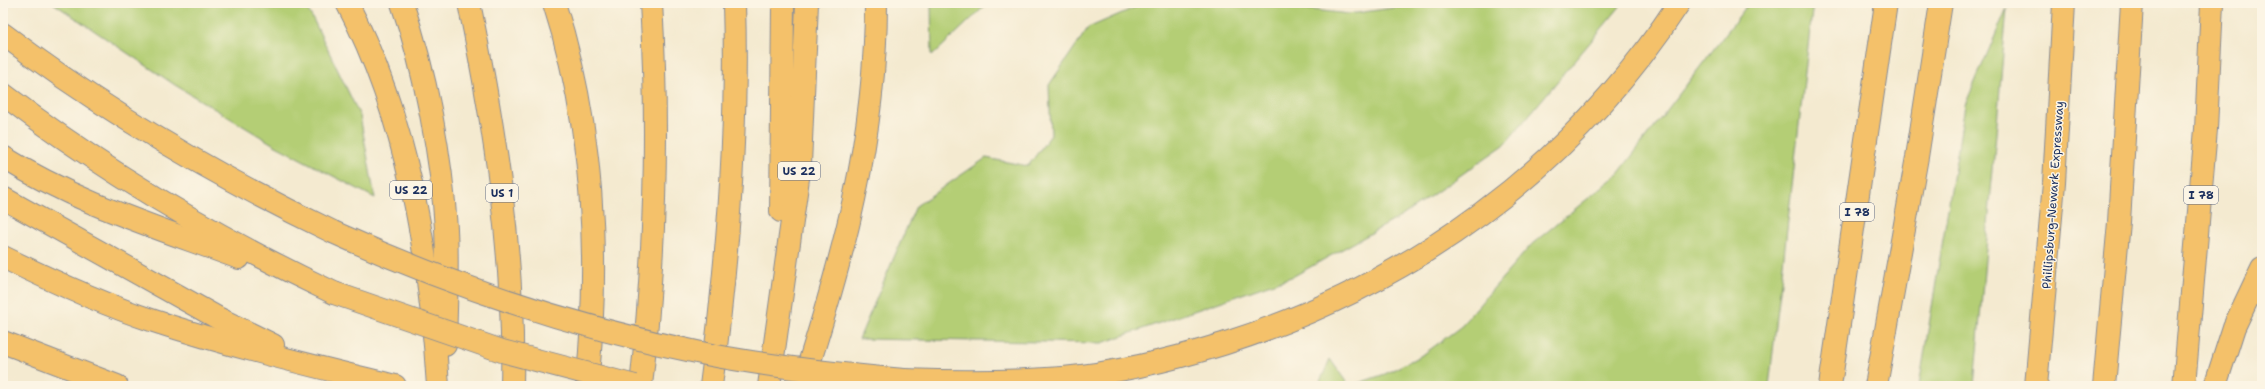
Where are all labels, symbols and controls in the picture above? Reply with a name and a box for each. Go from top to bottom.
street label: Phillipsburg-Newark Expressway [2038,100,2068,290]
road number: US 22 [778,162,820,180]
road number: US 22 [390,181,432,199]
road number: US 1 [486,184,518,202]
road number: I 78 [2184,186,2218,204]
road number: I 78 [1840,203,1874,221]

